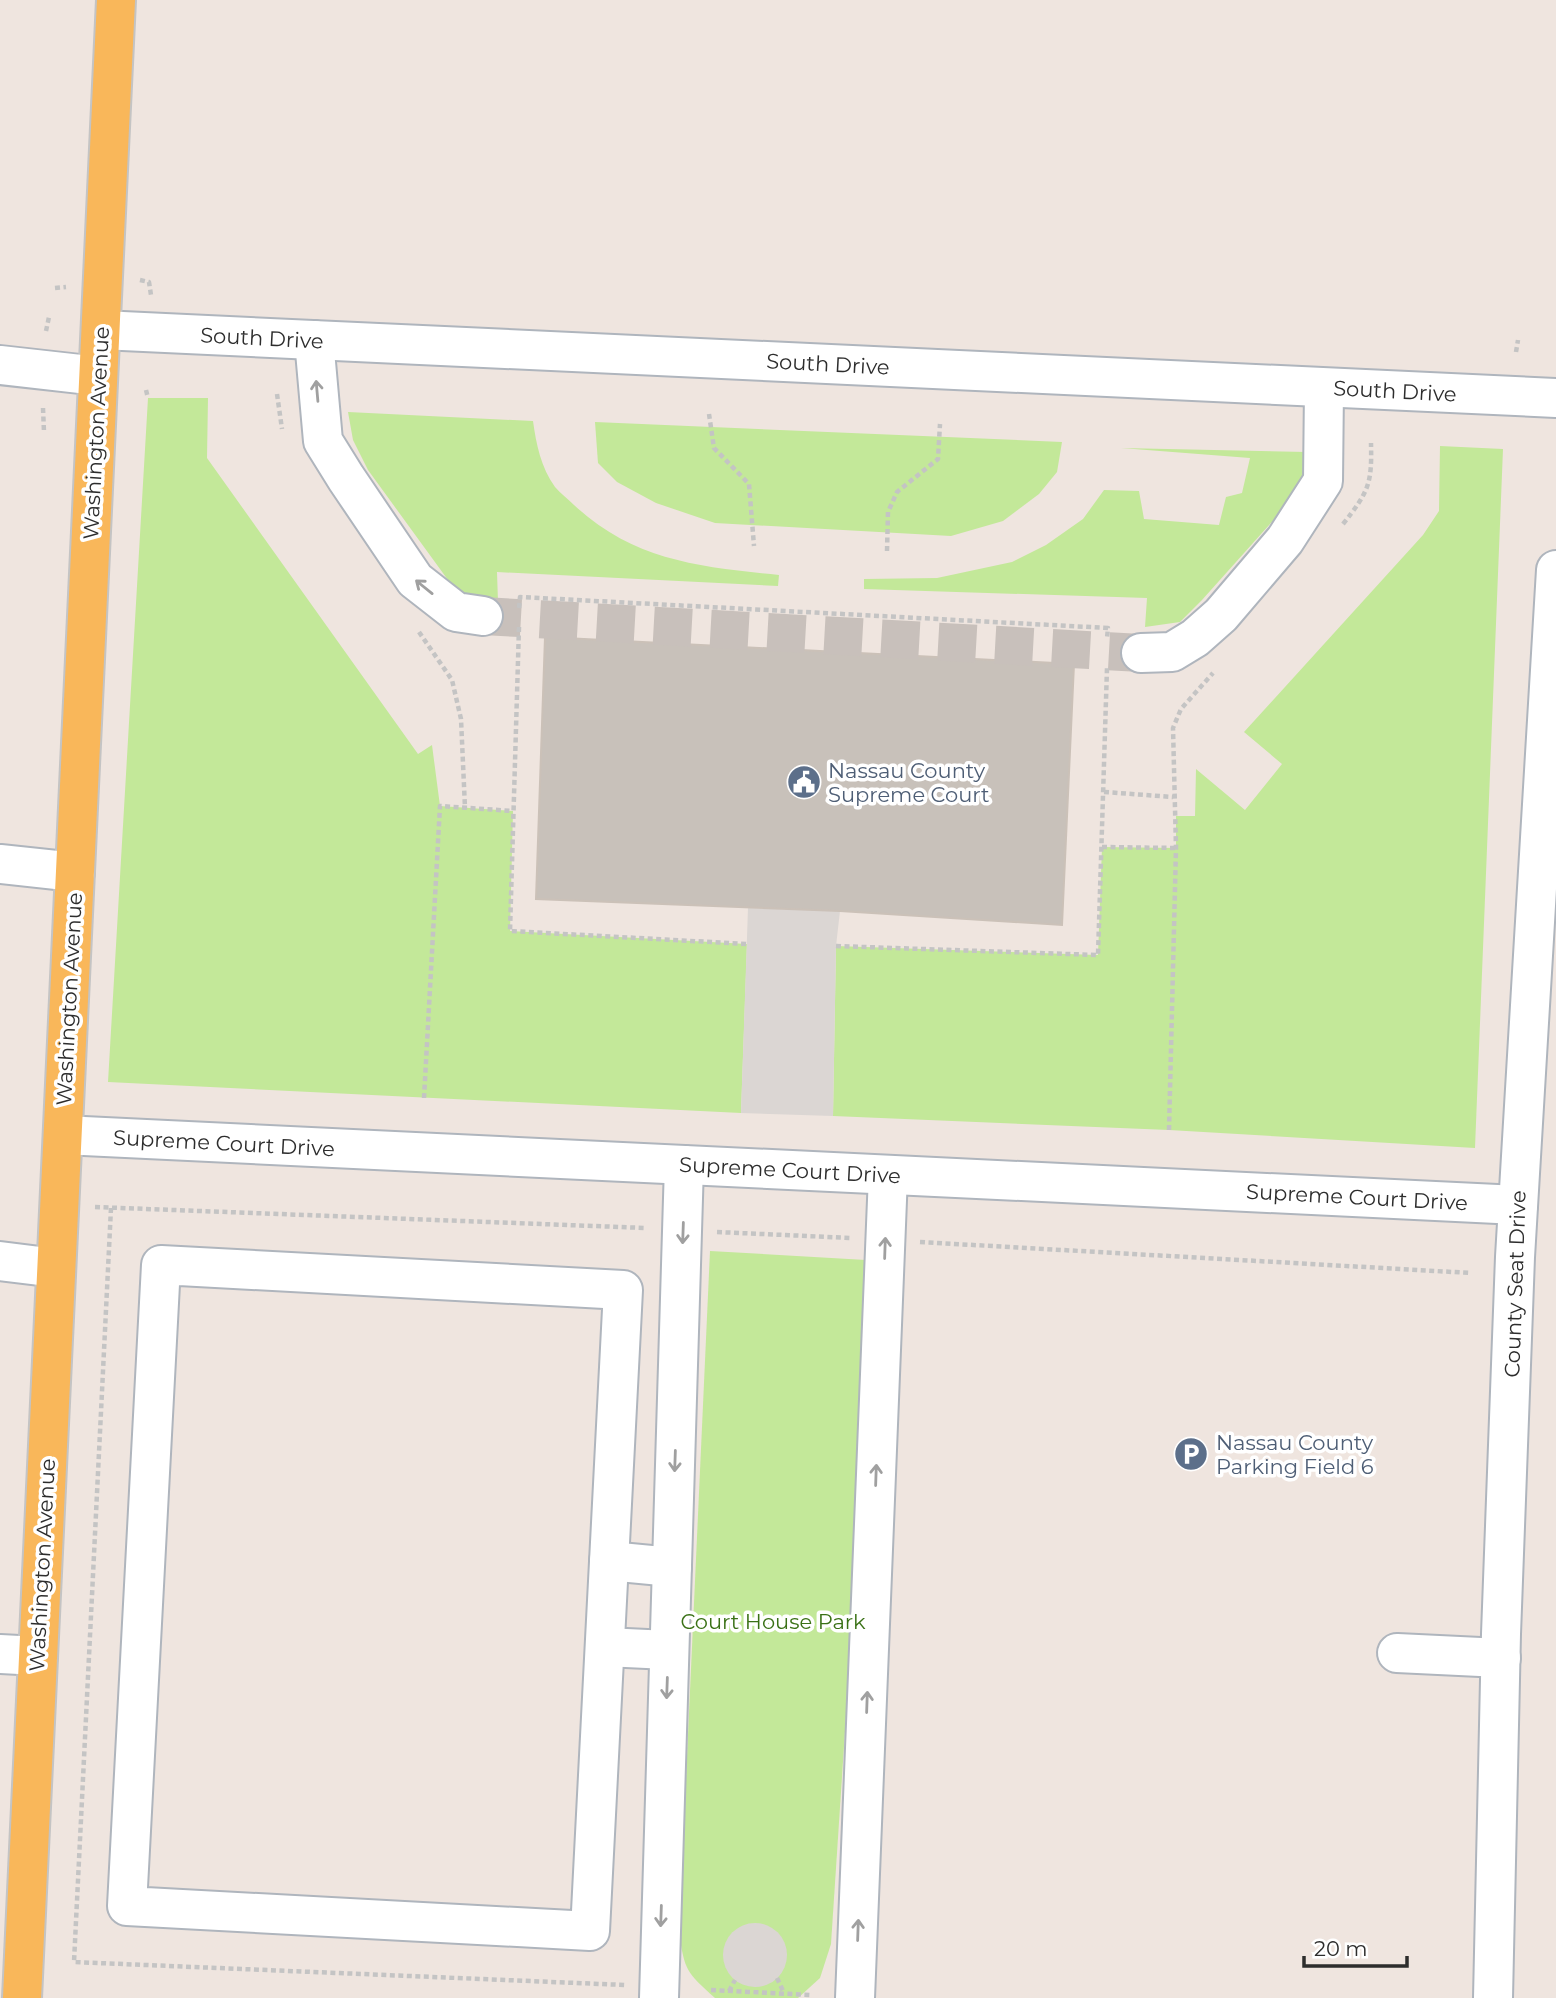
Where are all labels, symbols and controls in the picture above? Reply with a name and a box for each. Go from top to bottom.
street label: South Drive [200,322,324,354]
street label: Washington Avenue [78,326,114,540]
street label: South Drive [766,348,890,380]
street label: South Drive [1333,375,1457,407]
one-way arrow [310,380,323,403]
one-way arrow [415,579,433,594]
place label: Nassau County Supreme Court [828,758,990,807]
public building icon: Nassau County Supreme Court [785,763,823,801]
street label: Washington Avenue [51,892,87,1106]
street label: Supreme Court Drive [112,1125,336,1161]
street label: Supreme Court Drive [678,1152,902,1188]
street label: Supreme Court Drive [1245,1179,1469,1215]
street label: County Seat Drive [1499,1190,1531,1378]
one-way arrow [676,1222,689,1245]
one-way arrow [879,1237,892,1260]
place label: Nassau County Parking Field 6 [1216,1430,1374,1479]
parking icon: Nassau County Parking Field 6 [1172,1435,1210,1473]
one-way arrow [669,1449,682,1472]
street label: Washington Avenue [24,1458,60,1672]
one-way arrow [870,1464,883,1487]
park label: Court House Park [680,1609,866,1634]
one-way arrow [660,1676,674,1699]
one-way arrow [861,1691,874,1714]
one-way arrow [654,1904,668,1927]
one-way arrow [852,1919,865,1942]
scale bar [1304,1924,1407,1968]
text: 20 m [1314,1936,1368,1961]

